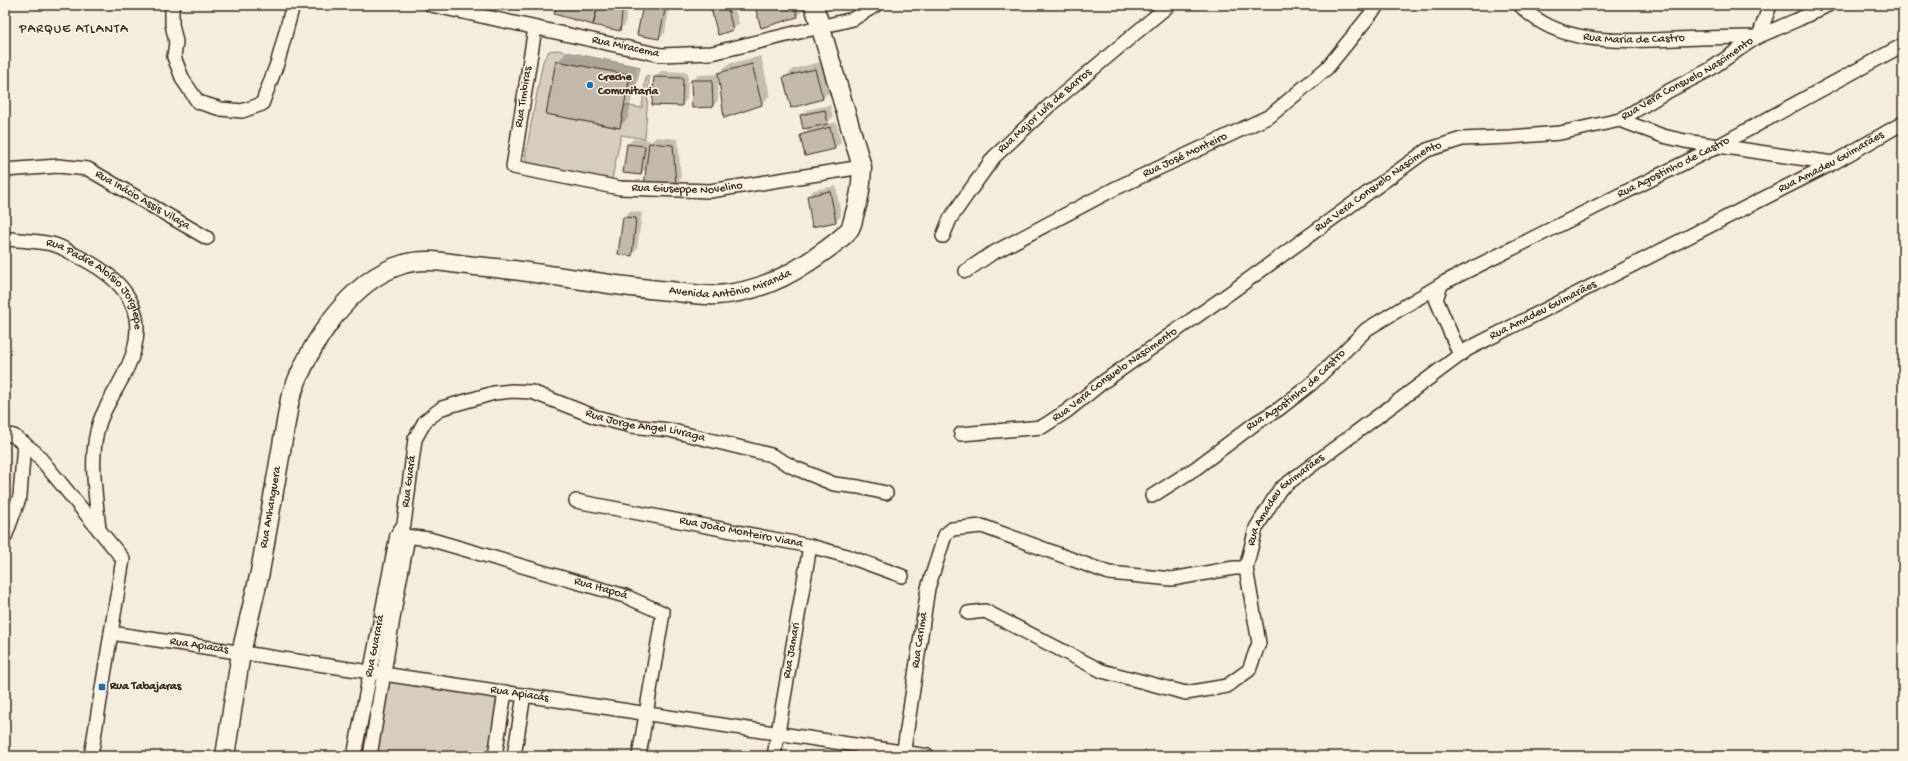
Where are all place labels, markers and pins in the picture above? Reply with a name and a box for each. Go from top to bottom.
place label: Creche Comunitaria [597,71,660,99]
marker: Creche Comunitaria [585,80,595,90]
place label: Rua Tabajaras [109,680,182,694]
marker: Rua Tabajaras [97,682,107,692]

